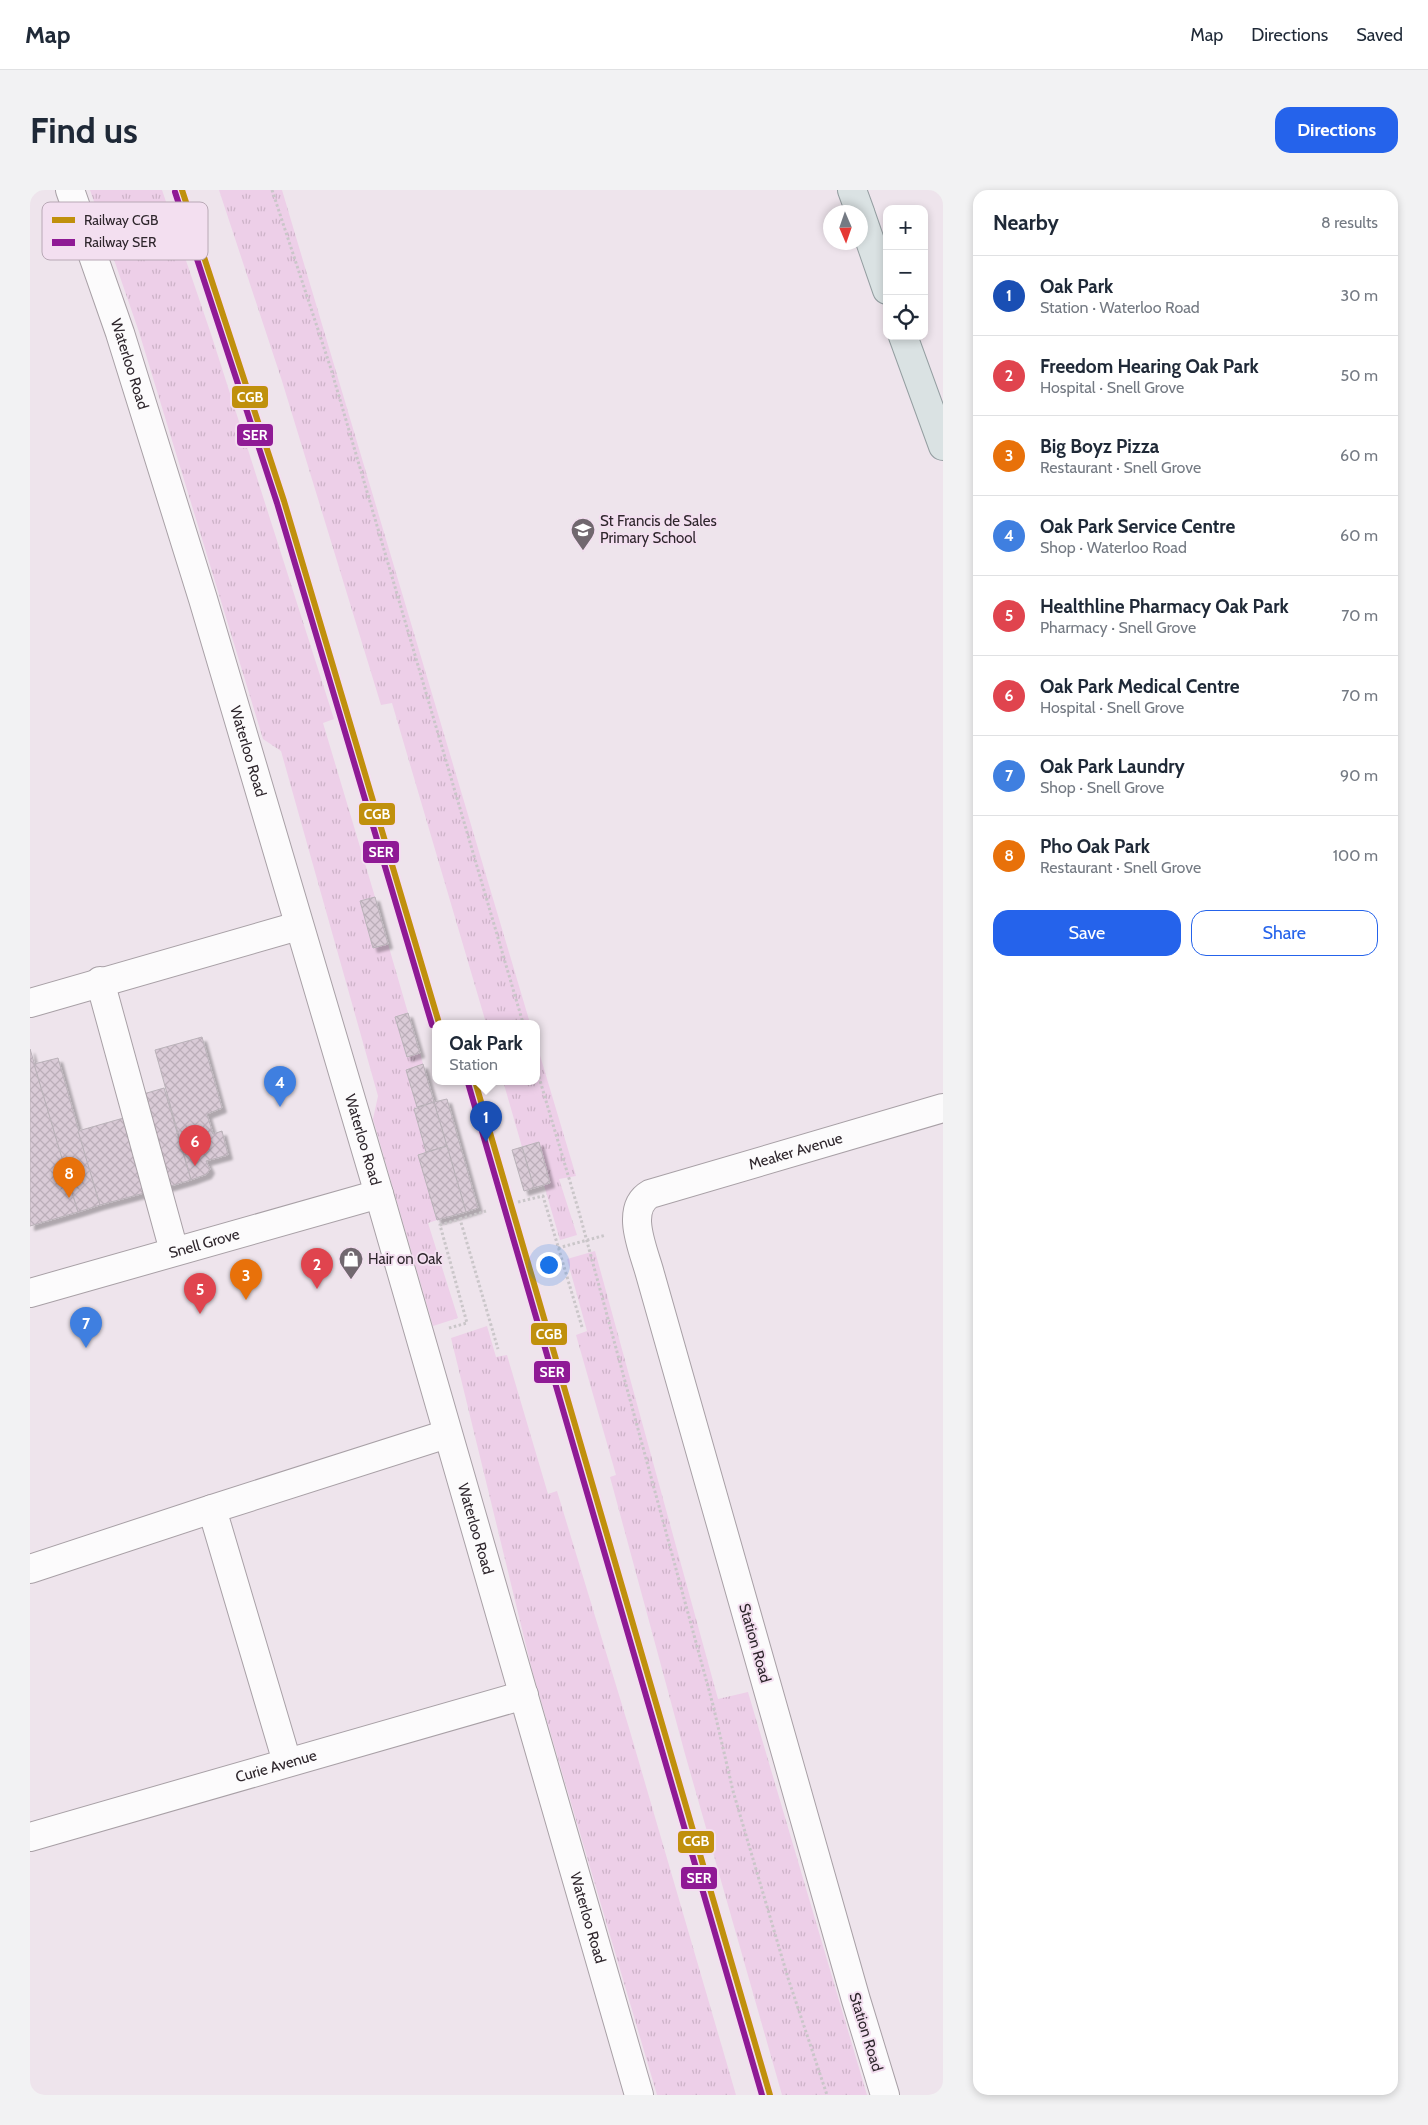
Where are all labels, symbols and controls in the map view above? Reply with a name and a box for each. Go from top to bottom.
text: Map [25,20,71,49]
text: Map [1190,24,1223,46]
text: Directions [1251,24,1328,46]
text: Saved [1356,24,1403,46]
button: Directions [1275,107,1398,153]
text: Find us [30,109,138,152]
legend [42,202,208,260]
north arrow [823,205,868,250]
map controls [883,205,928,340]
button: + [883,205,928,250]
text: Nearby [993,210,1059,235]
text: Railway CGB [84,211,158,229]
text: 8 results [1321,213,1378,232]
text: Railway SER [84,233,157,251]
button: − [883,250,928,295]
text: Oak Park [1040,275,1113,298]
text: 1 [1006,286,1012,305]
text: 30 m [1341,286,1378,305]
button: locate [883,295,928,340]
text: Station · Waterloo Road [1040,298,1200,317]
street label: Waterloo Road [107,316,152,412]
text: Freedom Hearing Oak Park [1040,355,1259,378]
text: 2 [1005,366,1013,385]
text: 50 m [1341,366,1378,385]
text: Hospital · Snell Grove [1040,378,1184,397]
line badge: CGB [231,385,269,409]
text: CGB [237,388,263,406]
line badge: SER [236,423,274,447]
text: SER [243,426,268,444]
text: Big Boyz Pizza [1040,435,1159,458]
text: 3 [1005,446,1013,465]
text: 60 m [1340,446,1378,465]
text: Restaurant · Snell Grove [1040,458,1201,477]
place label: St Francis de Sales Primary School [600,512,717,547]
text: Oak Park Service Centre [1040,515,1235,538]
school or university icon: St Francis de Sales Primary School [570,517,596,551]
text: 4 [1004,526,1014,545]
text: 60 m [1340,526,1378,545]
text: Shop · Waterloo Road [1040,538,1187,557]
text: Healthline Pharmacy Oak Park [1040,595,1289,618]
text: 5 [1005,606,1013,625]
text: 70 m [1341,606,1378,625]
text: Pharmacy · Snell Grove [1040,618,1196,637]
text: Oak Park Medical Centre [1040,675,1240,698]
text: 6 [1005,686,1014,705]
text: 70 m [1341,686,1378,705]
text: Hospital · Snell Grove [1040,698,1184,717]
street label: Waterloo Road [226,704,270,799]
text: Oak Park Laundry [1040,755,1185,778]
text: 7 [1005,766,1013,785]
text: 90 m [1340,766,1378,785]
text: Shop · Snell Grove [1040,778,1164,797]
line badge: CGB [358,802,396,826]
text: CGB [364,805,390,823]
text: Pho Oak Park [1040,835,1150,858]
line badge: SER [362,840,400,864]
text: SER [369,843,394,861]
text: 8 [1004,846,1014,865]
text: 100 m [1333,846,1378,865]
text: Restaurant · Snell Grove [1040,858,1201,877]
button: Save [993,910,1181,956]
button: Share [1191,910,1378,956]
popup [432,1020,540,1085]
text: Oak Park [449,1032,523,1055]
text: Station [449,1055,498,1074]
pin: 4 [264,1066,296,1107]
street label: Waterloo Road [341,1092,385,1187]
pin: 1 [470,1101,502,1142]
pin: 6 [179,1125,211,1166]
street label: Meaker Avenue [747,1129,845,1174]
pin: 8 [53,1157,85,1198]
street label: Snell Grove [167,1225,242,1262]
shop icon: Hair on Oak [338,1246,364,1280]
pin: 2 [301,1248,333,1289]
place label: Hair on Oak [368,1250,443,1268]
your location [536,1252,562,1278]
pin: 3 [230,1259,262,1300]
pin: 5 [184,1273,216,1314]
pin: 7 [70,1307,102,1348]
line badge: CGB [530,1322,568,1346]
text: CGB [536,1325,562,1343]
line badge: SER [533,1360,571,1384]
text: SER [540,1363,565,1381]
street label: Waterloo Road [454,1481,497,1576]
street label: Station Road [735,1601,775,1685]
street label: Curie Avenue [233,1746,319,1786]
line badge: CGB [677,1830,715,1854]
text: CGB [683,1832,709,1850]
line badge: SER [680,1866,718,1890]
text: SER [687,1869,712,1887]
street label: Waterloo Road [566,1870,610,1965]
street label: Station Road [845,1990,887,2074]

